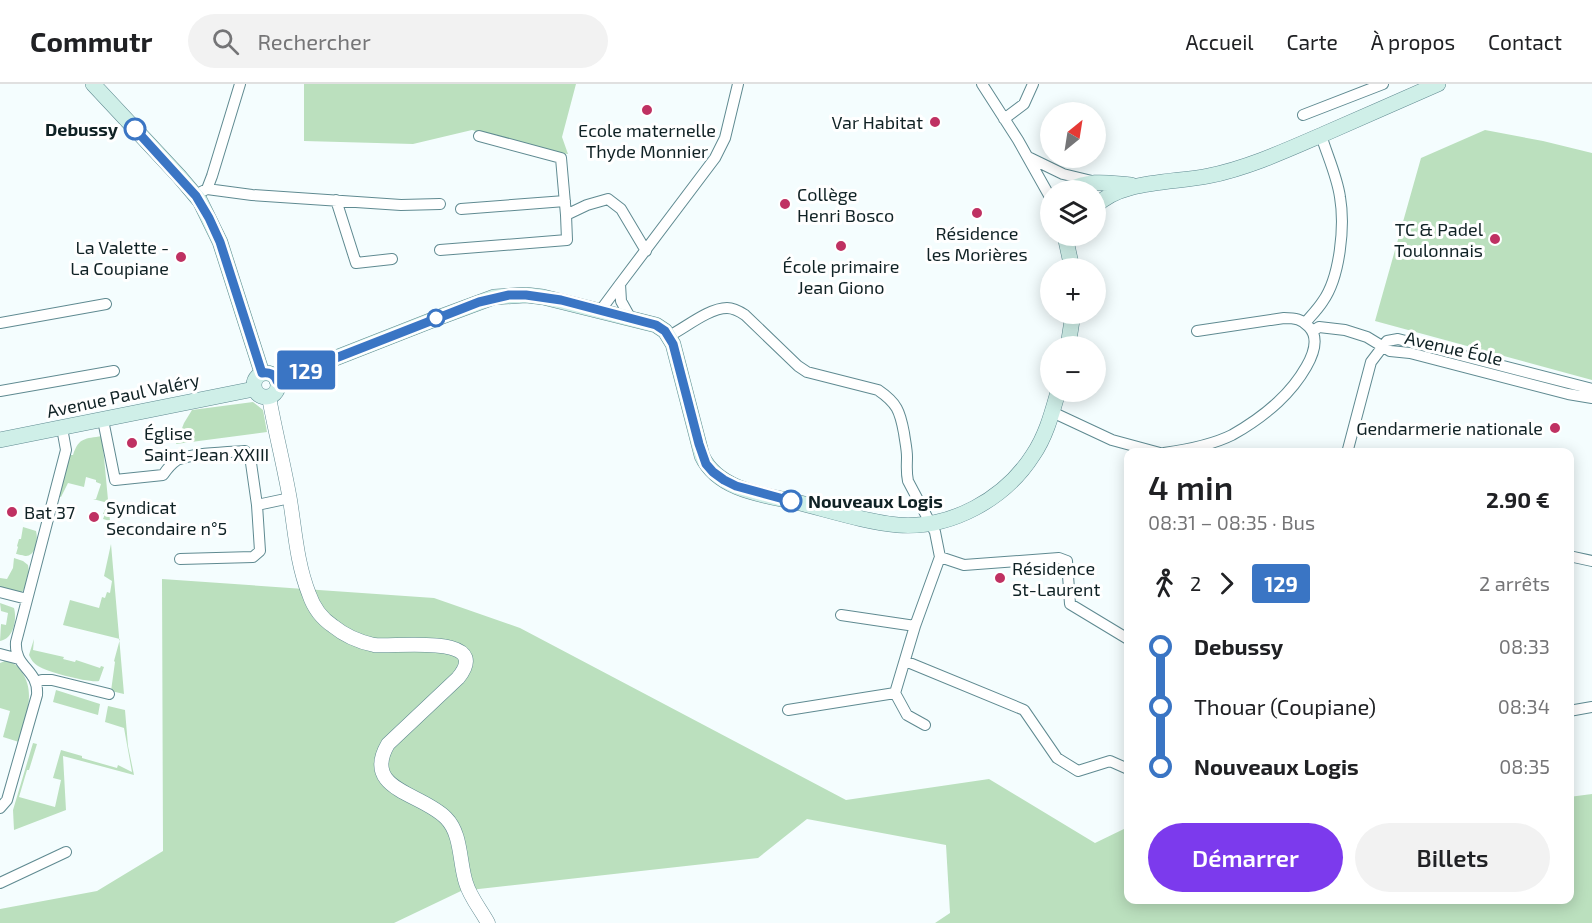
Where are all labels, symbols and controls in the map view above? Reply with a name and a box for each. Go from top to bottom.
search box [188,14,608,68]
text: Commutr [30,24,152,58]
icon: search [209,25,242,58]
text: Rechercher [257,28,371,54]
text: Accueil [1185,29,1254,54]
text: Carte [1287,29,1338,54]
text: À propos [1371,29,1455,54]
text: Contact [1488,29,1562,54]
north arrow [1040,102,1106,168]
map controls [1040,102,1106,402]
marker: Ecole maternelle Thyde Monnier [640,103,654,117]
place label: Var Habitat [832,111,923,133]
marker: Var Habitat [928,115,942,129]
place label: Debussy [45,118,119,140]
marker: Debussy [124,118,146,140]
place label: Ecole maternelle Thyde Monnier [578,119,716,162]
button: layers [1040,180,1106,246]
place label: Collège Henri Bosco [797,183,894,226]
marker: Collège Henri Bosco [778,197,792,211]
marker: Résidence les Morières [970,206,984,220]
place label: TC & Padel Toulonnais [1394,218,1484,261]
place label: Résidence les Morières [926,222,1028,265]
marker: TC & Padel Toulonnais [1488,232,1502,246]
place label: La Valette - La Coupiane [70,236,169,279]
marker: École primaire Jean Giono [834,239,848,253]
marker: La Valette - La Coupiane [174,250,188,264]
place label: École primaire Jean Giono [783,255,899,298]
button: + [1040,258,1106,324]
unlabelled marker [427,309,445,327]
street label: Avenue Éole [1403,326,1505,370]
button: − [1040,336,1106,402]
line badge: 129 [272,350,340,390]
text: 129 [289,358,323,383]
street label: Avenue Paul Valéry [45,368,202,422]
place label: Gendarmerie nationale [1356,417,1543,439]
marker: Gendarmerie nationale [1548,421,1562,435]
place label: Église Saint-Jean XXIII [144,422,269,465]
marker: Église Saint-Jean XXIII [125,436,139,450]
text: 4 min [1148,467,1233,507]
text: 2.90 € [1486,486,1550,512]
marker: Nouveaux Logis [780,490,802,512]
place label: Nouveaux Logis [808,490,943,512]
place label: Syndicat Secondaire n°5 [106,496,227,539]
place label: Bat 37 [24,501,75,523]
marker: Bat 37 [5,505,19,519]
marker: Syndicat Secondaire n°5 [87,510,101,524]
text: 08:31 – 08:35 · Bus [1148,510,1315,534]
place label: Résidence St-Laurent [1012,557,1100,600]
icon: walk [1148,567,1181,600]
icon: forward [1210,567,1243,600]
marker: Résidence St-Laurent [993,571,1007,585]
text: 2 [1190,571,1201,595]
text: 129 [1264,571,1298,596]
text: 2 arrêts [1479,571,1550,595]
text: Debussy [1194,633,1283,659]
text: 08:33 [1499,634,1550,658]
text: Thouar (Coupiane) [1194,693,1376,719]
text: 08:34 [1498,694,1550,718]
text: Nouveaux Logis [1194,753,1359,779]
text: 08:35 [1499,754,1550,778]
button: Démarrer [1148,823,1343,892]
button: Billets [1355,823,1550,892]

